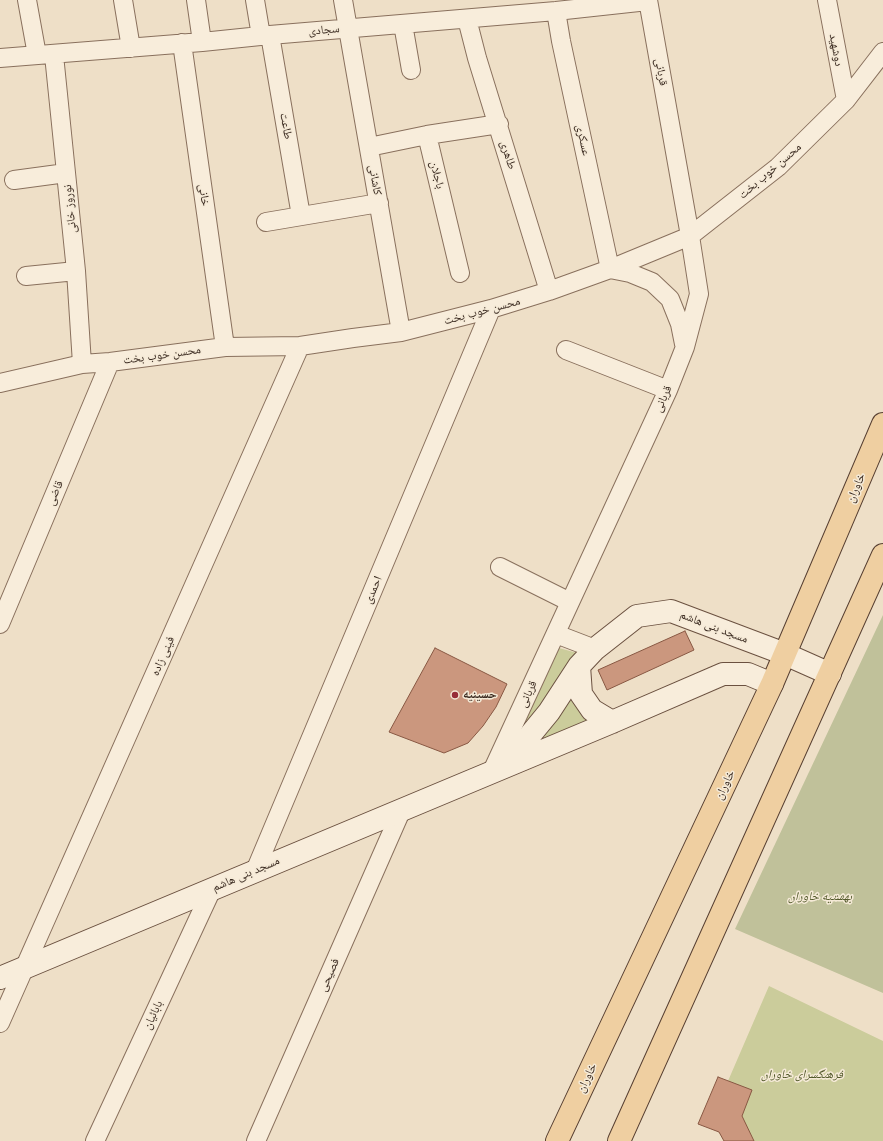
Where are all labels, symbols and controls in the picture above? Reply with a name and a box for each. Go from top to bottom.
street label: سجادی [308,21,340,39]
street label: دوشهید [826,32,846,68]
street label: قربانی [651,57,671,87]
street label: طاعت [277,112,295,140]
street label: عسکری [573,123,593,157]
street label: طاهری [497,139,519,171]
street label: محسن خوب بخت [736,140,804,202]
street label: باجلان [427,160,447,190]
street label: کاشانی [365,164,385,196]
street label: خانی [195,183,213,207]
street label: نوروز خانی [60,184,80,234]
street label: محسن خوب بخت [442,294,522,328]
street label: محسن خوب بخت [122,342,202,368]
street label: قربانی [651,383,675,415]
street label: خاوران [843,471,869,505]
street label: قاضی [43,478,67,508]
street label: احمدی [361,574,385,606]
street label: مسجد بنی هاشم [678,607,750,647]
street label: فینی زاده [148,634,178,678]
street label: قربانی [516,678,540,710]
place label: حسینیه [463,688,497,702]
marker: حسینیه [450,690,460,700]
street label: خاوران [712,768,738,802]
street label: مسجد بنی هاشم [210,853,282,895]
park label: بهشتیه خاوران [788,890,852,904]
street label: فصیحی [315,956,343,994]
street label: بابائیان [140,998,166,1032]
street label: خاوران [574,1061,600,1095]
park label: فرهنگسرای خاوران [761,1068,843,1082]

